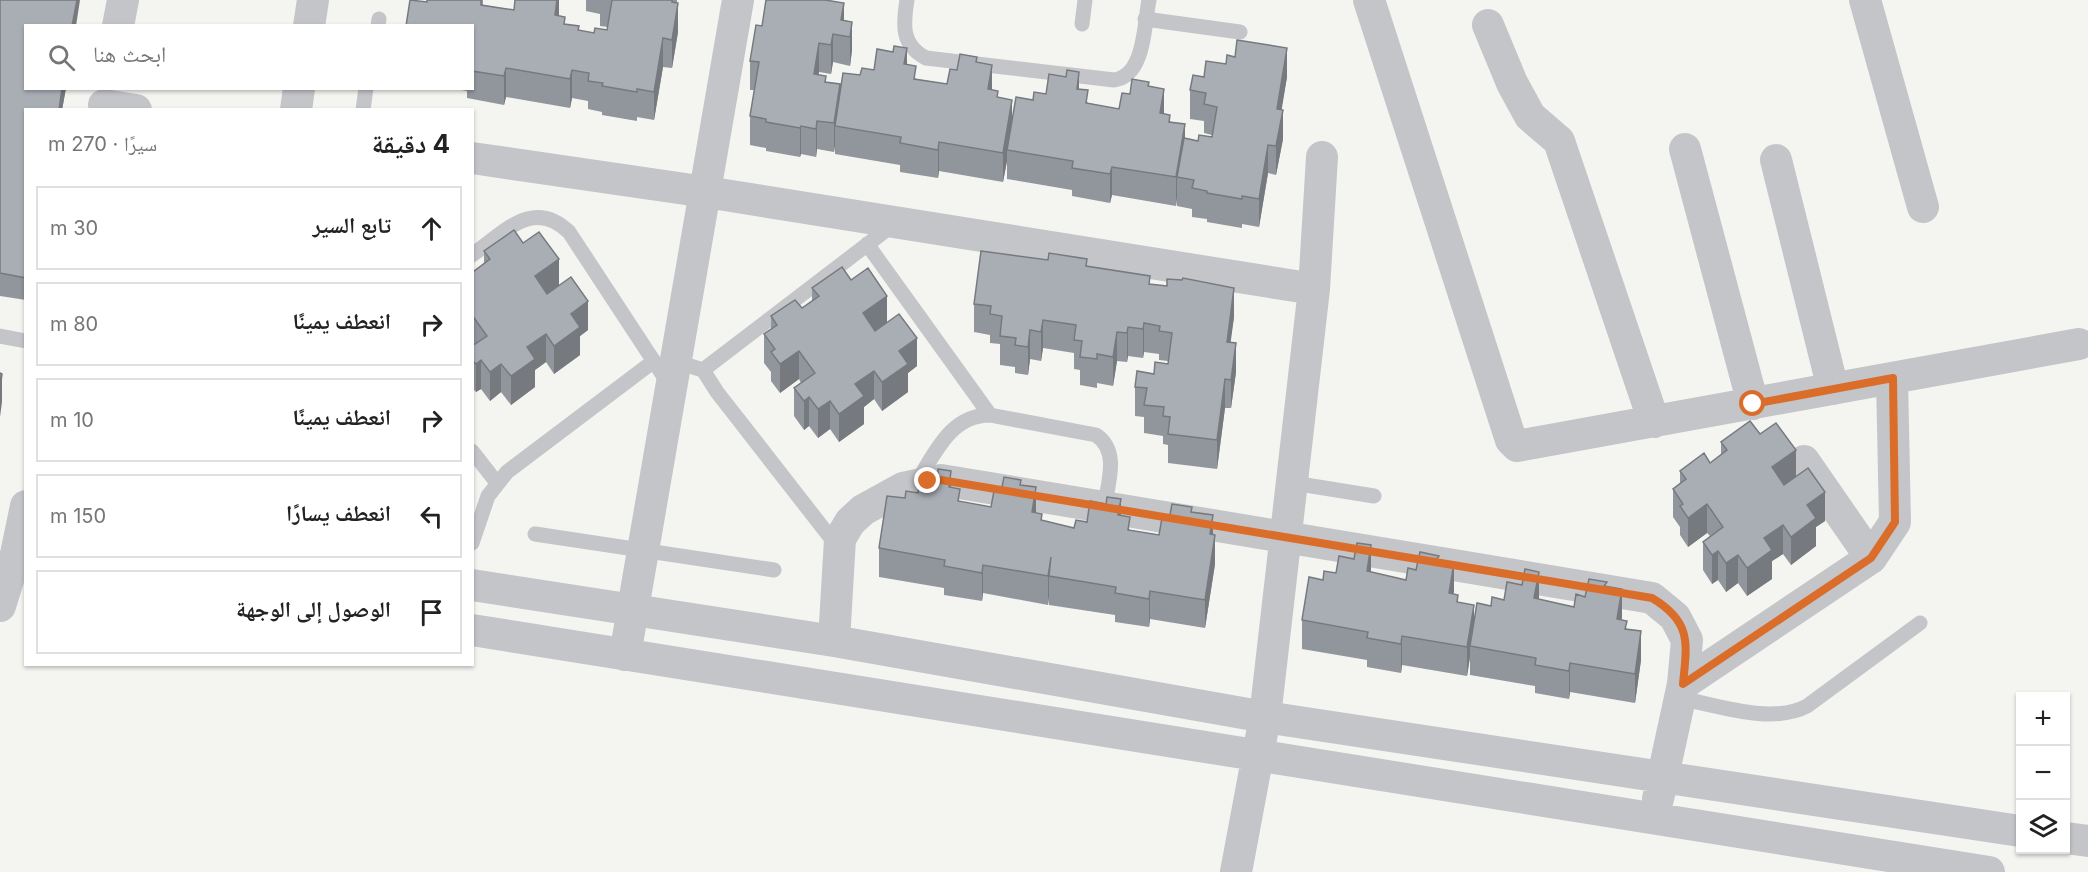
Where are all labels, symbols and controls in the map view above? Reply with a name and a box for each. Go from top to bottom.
search box [24,24,474,90]
icon: search [45,41,78,74]
text: ابحث هنا [93,41,166,67]
text: 4 دقيقة [372,128,450,159]
text: سيرًا · 270 m [48,132,157,156]
text: تابع السير [312,212,391,238]
icon: ahead [415,212,448,245]
text: 30 m [50,216,98,240]
text: انعطف يمينًا [292,308,391,334]
icon: right [415,308,448,341]
text: 80 m [50,312,98,336]
route start [1739,390,1765,416]
text: انعطف يمينًا [292,404,391,430]
icon: right [415,404,448,437]
text: 10 m [50,408,94,432]
route end [914,467,940,493]
text: انعطف يسارًا [286,500,391,526]
icon: left [415,500,448,533]
text: 150 m [50,504,106,528]
text: الوصول إلى الوجهة [236,596,391,622]
icon: arrive [415,596,448,629]
map controls [2016,692,2070,854]
button: + [2016,692,2070,746]
button: − [2016,746,2070,800]
button: layers [2016,800,2070,854]

